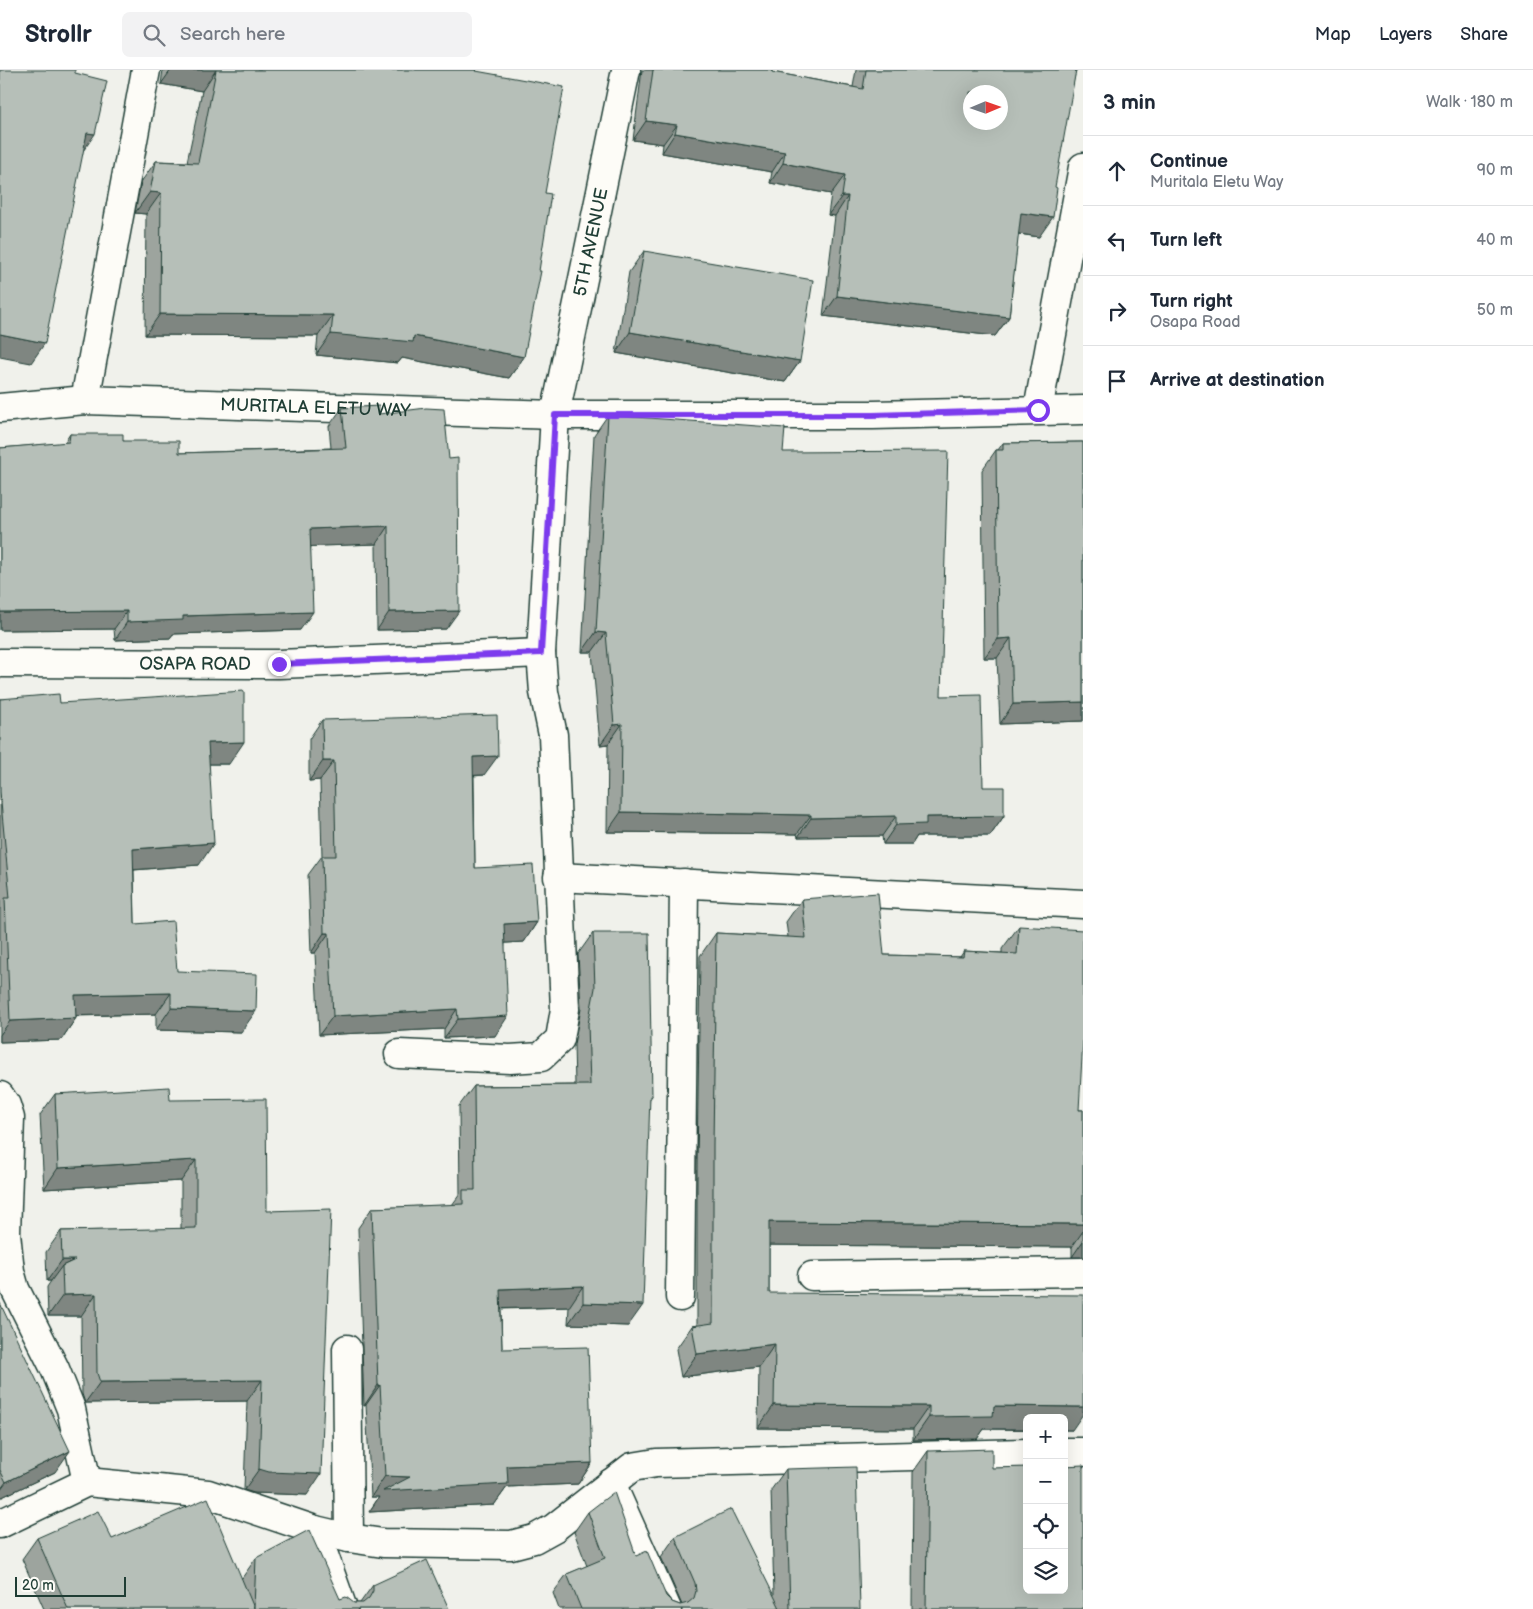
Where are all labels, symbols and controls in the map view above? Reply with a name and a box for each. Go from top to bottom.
search box [122,12,472,57]
text: Strollr [25,20,92,49]
icon: search [140,21,168,49]
text: Search here [180,23,285,46]
text: Map [1315,24,1351,45]
text: Layers [1379,24,1432,45]
text: Share [1460,24,1508,45]
north arrow [963,85,1008,130]
text: 3 min [1103,90,1156,115]
text: Walk · 180 m [1426,93,1513,112]
text: Continue [1150,150,1228,173]
icon: ahead [1103,157,1131,185]
text: 90 m [1477,161,1513,180]
text: Muritala Eletu Way [1150,173,1283,192]
street label: 5TH AVENUE [570,186,612,298]
icon: left [1103,227,1131,255]
text: Turn left [1150,229,1222,252]
text: 40 m [1476,231,1513,250]
text: Turn right [1150,290,1233,313]
icon: right [1103,297,1131,325]
text: 50 m [1477,301,1513,320]
text: Osapa Road [1150,313,1241,332]
icon: arrive [1103,367,1131,395]
text: Arrive at destination [1150,369,1325,392]
street label: MURITALA ELETU WAY [220,394,411,421]
route start [1027,399,1050,422]
street label: OSAPA ROAD [139,653,251,675]
route end [268,653,291,676]
map controls [1023,1414,1068,1594]
button: + [1023,1414,1068,1459]
button: − [1023,1459,1068,1504]
button: locate [1023,1504,1068,1549]
button: layers [1023,1549,1068,1594]
scale bar [15,1574,126,1597]
text: 20 m [22,1577,54,1594]

